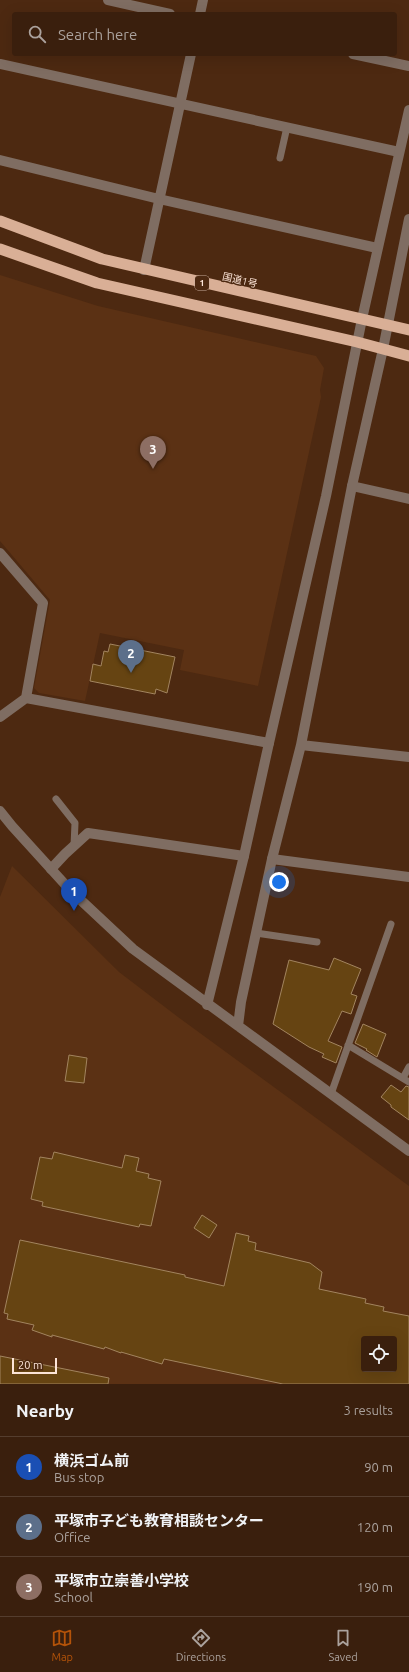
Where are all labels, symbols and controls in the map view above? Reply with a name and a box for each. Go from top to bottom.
search box [12,12,397,56]
icon: search [26,23,48,45]
text: Search here [58,26,137,43]
street label: 国道1号 [221,271,259,289]
road number: 1 [195,276,209,290]
pin: 3 [140,436,166,469]
pin: 2 [118,640,144,673]
your location [269,872,289,892]
pin: 1 [61,878,87,911]
map controls [361,1336,397,1372]
button: locate [361,1336,397,1372]
scale bar [12,1356,57,1375]
text: 20 m [18,1359,42,1371]
text: Nearby [16,1401,74,1420]
text: 3 results [343,1403,393,1417]
text: 横浜ゴム前 [54,1452,129,1469]
text: 1 [25,1460,33,1474]
text: 90 m [364,1460,393,1474]
text: Bus stop [54,1470,104,1484]
text: 平塚市子ども教育相談センター [54,1512,264,1529]
text: 2 [25,1520,33,1534]
text: 120 m [357,1520,393,1534]
text: Office [54,1530,90,1544]
text: 平塚市立崇善小学校 [54,1572,189,1589]
text: 3 [25,1580,33,1594]
text: 190 m [357,1580,393,1594]
text: School [54,1590,93,1604]
tab: Map [51,1627,73,1663]
tab: Directions [176,1627,226,1663]
tab: Saved [328,1627,358,1663]

